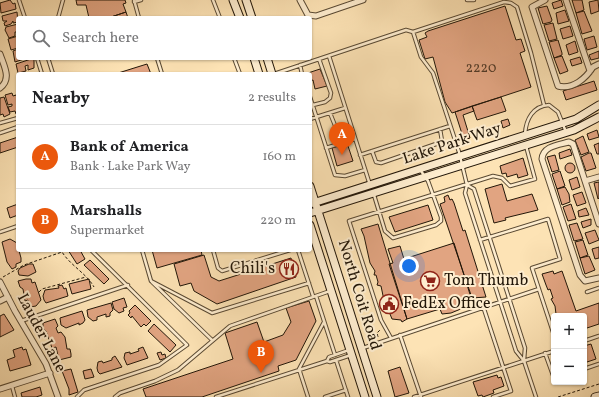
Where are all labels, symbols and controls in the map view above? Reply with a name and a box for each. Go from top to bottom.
search box [16,16,312,60]
icon: search [30,27,52,49]
text: Search here [62,28,139,49]
house number: 2220 [466,59,496,78]
text: Nearby [32,87,90,110]
text: 2 results [248,89,296,107]
street label: Lake Park Way [400,118,505,170]
pin: A [329,122,355,155]
text: Bank of America [70,137,189,158]
text: A [40,148,50,166]
text: 160 m [262,148,296,166]
text: Bank · Lake Park Way [70,158,191,176]
text: Marshalls [70,201,142,222]
text: B [41,212,49,230]
text: 220 m [260,212,296,230]
text: Supermarket [70,222,145,240]
street label: North Coit Road [332,237,386,353]
your location [399,256,419,276]
place label: Chili's [230,258,275,280]
restaurant icon: Chili's [278,258,300,280]
supermarket icon: Tom Thumb [419,270,441,292]
place label: Tom Thumb [444,270,528,292]
street label: Lauder Lane [11,290,71,376]
public building icon: FedEx Office [378,293,400,315]
place label: FedEx Office [403,293,491,315]
map controls [551,313,587,385]
button: + [551,313,587,349]
pin: B [248,340,274,373]
button: − [551,349,587,385]

